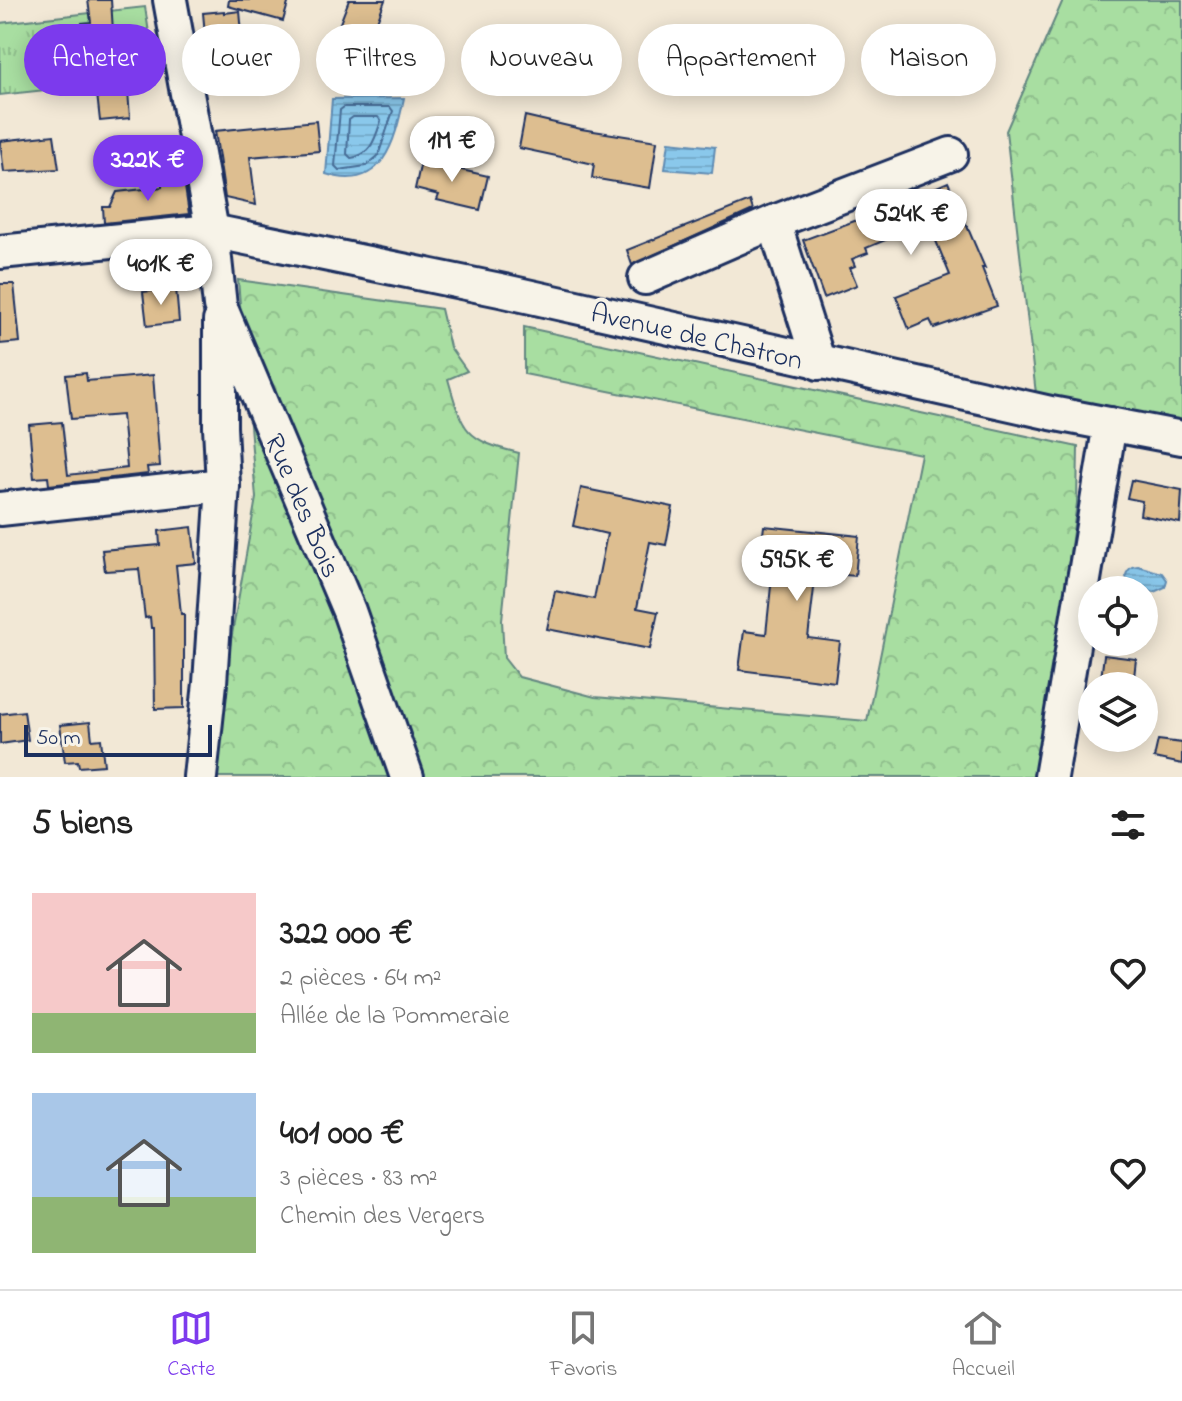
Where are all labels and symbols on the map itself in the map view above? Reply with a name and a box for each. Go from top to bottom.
pin: 1M € [405,116,499,184]
pin: 322K € [83,135,213,203]
pin: 524K € [846,189,976,257]
pin: 401K € [96,239,226,307]
street label: Avenue de Chatron [586,294,806,383]
street label: Rue des Bois [252,428,350,585]
pin: 595K € [732,535,862,603]
scale bar [24,721,212,757]

